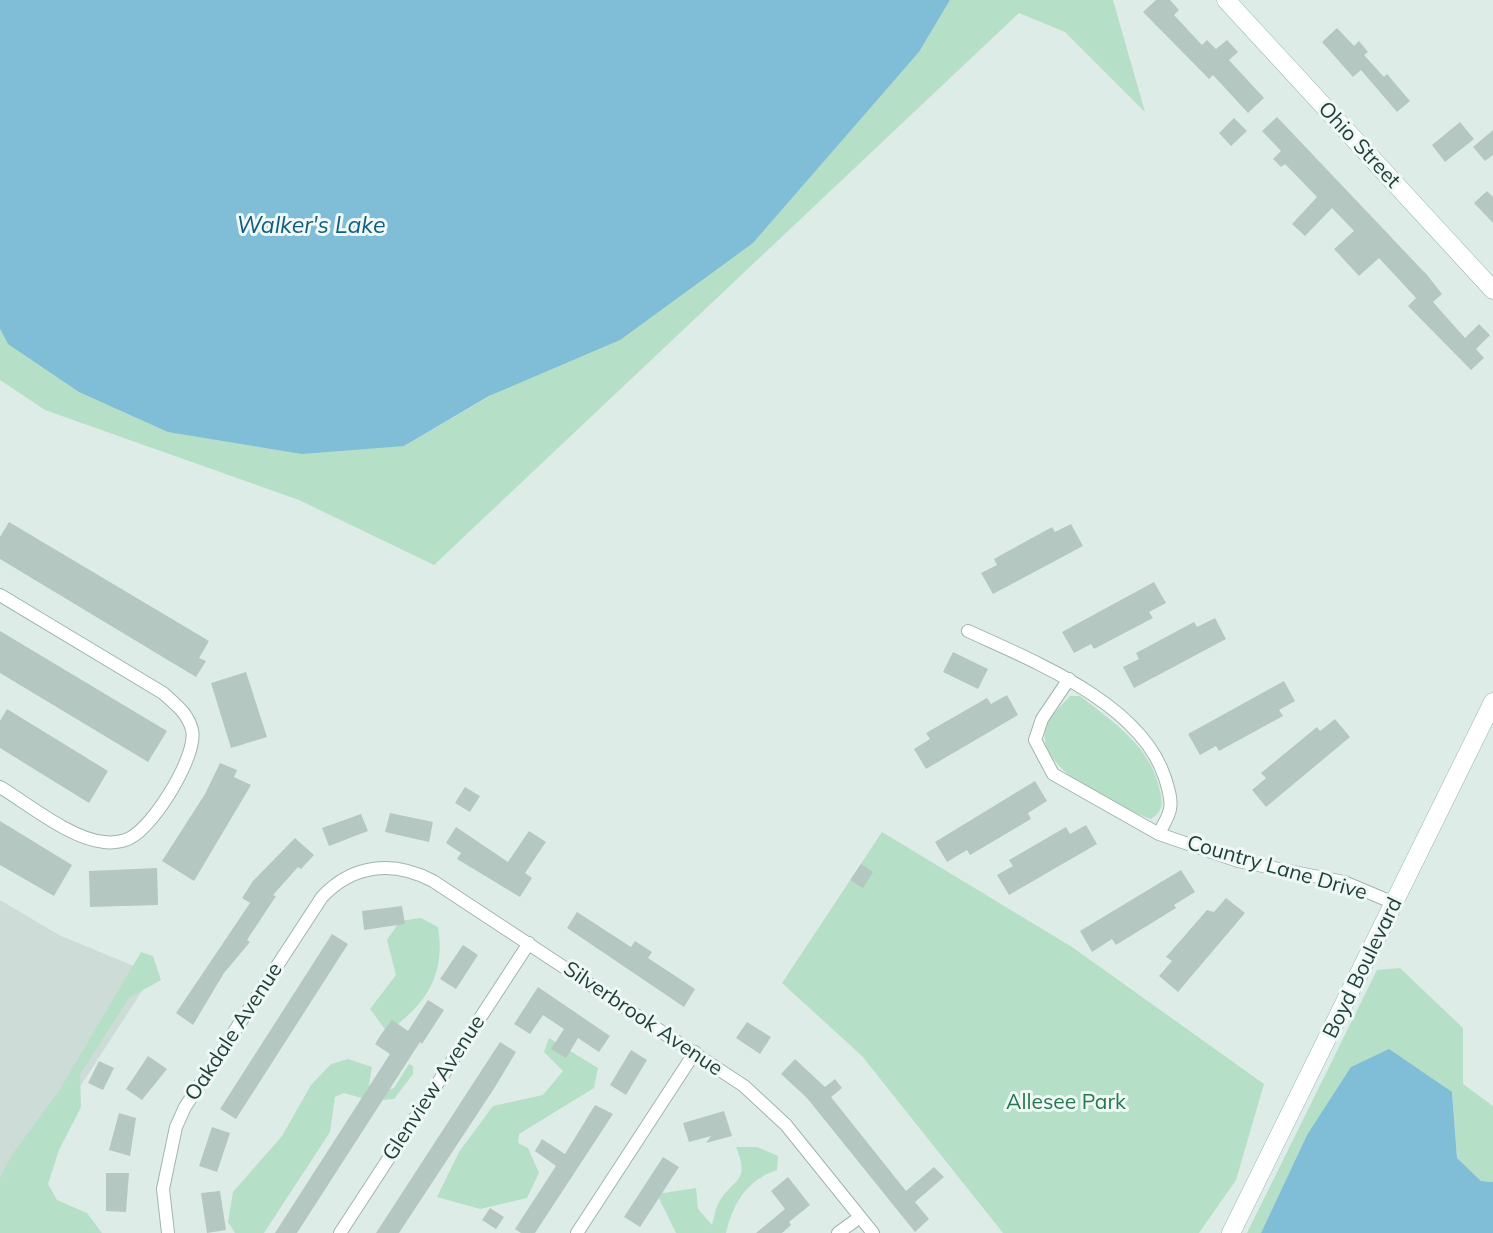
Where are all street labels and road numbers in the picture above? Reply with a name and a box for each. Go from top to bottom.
street label: Ohio Street [1313,97,1405,193]
street label: Country Lane Drive [1184,830,1370,906]
street label: Boyd Boulevard [1318,893,1408,1043]
street label: Silverbrook Avenue [559,956,727,1082]
street label: Oakdale Avenue [180,958,288,1106]
street label: Glenview Avenue [378,1011,490,1165]

